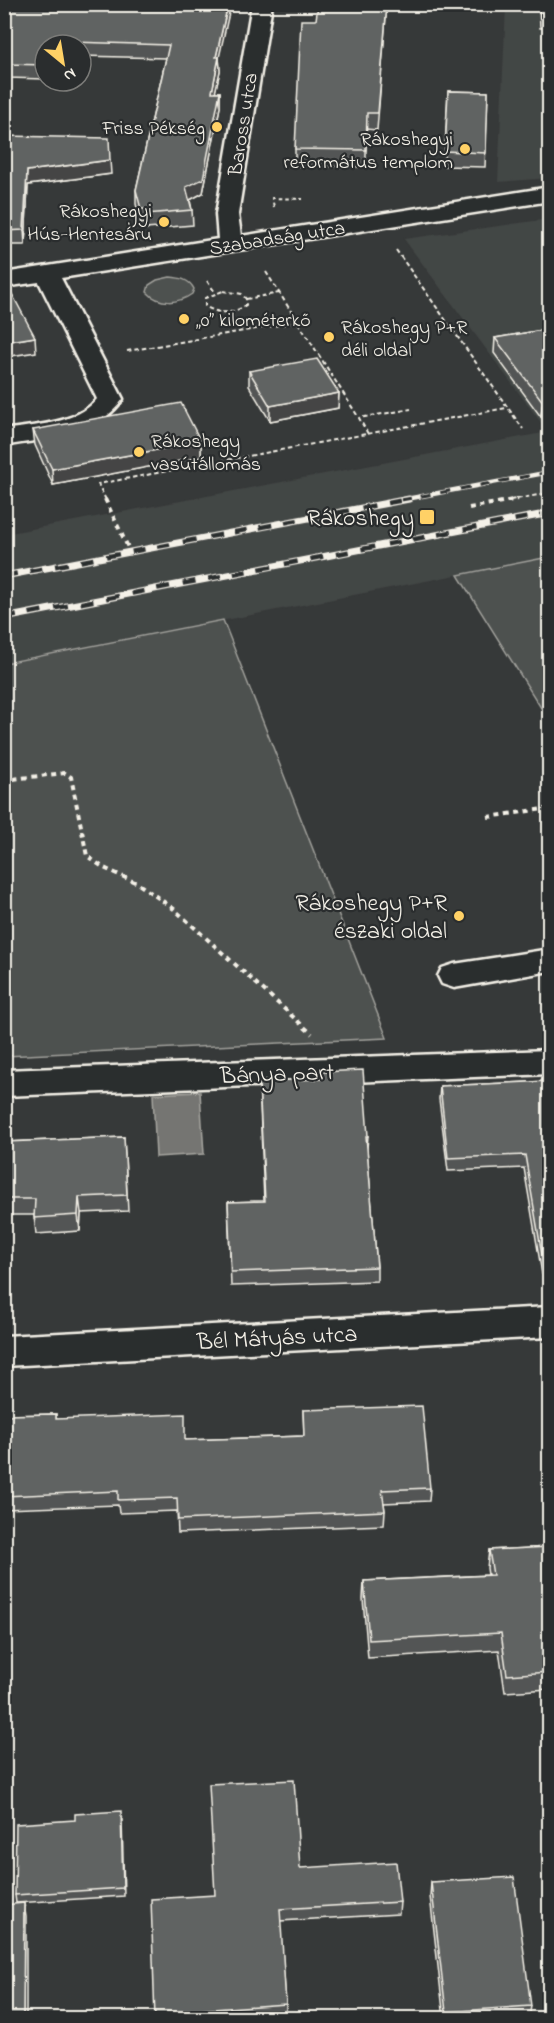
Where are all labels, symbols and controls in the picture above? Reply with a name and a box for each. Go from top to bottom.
north arrow [33,33,93,93]
text: N [59,61,80,87]
street label: Baross utca [222,71,267,179]
place label: Friss Pékség [101,115,205,145]
marker: Friss Pékség [210,120,224,134]
place label: Rákoshegyi református templom [283,126,453,178]
marker: Rákoshegyi református templom [458,142,472,156]
place label: Rákoshegyi Hús-Hentesáru [27,198,152,250]
street label: Szabadság utca [208,214,347,265]
marker: Rákoshegyi Hús-Hentesáru [157,215,171,229]
place label: „0” kilométerkő [196,307,311,336]
marker: „0” kilométerkő [177,312,191,326]
place label: Rákoshegy P+R déli oldal [341,314,468,366]
marker: Rákoshegy P+R déli oldal [322,330,336,344]
place label: Rákoshegy vasútállomás [151,428,261,480]
marker: Rákoshegy vasútállomás [132,445,146,459]
place label: Rákoshegy [307,502,414,538]
marker: Rákoshegy [418,508,436,526]
place label: Rákoshegy P+R északi oldal [296,887,448,950]
marker: Rákoshegy P+R északi oldal [452,909,466,923]
street label: Bánya part [219,1056,335,1096]
street label: Bél Mátyás utca [195,1318,358,1362]

